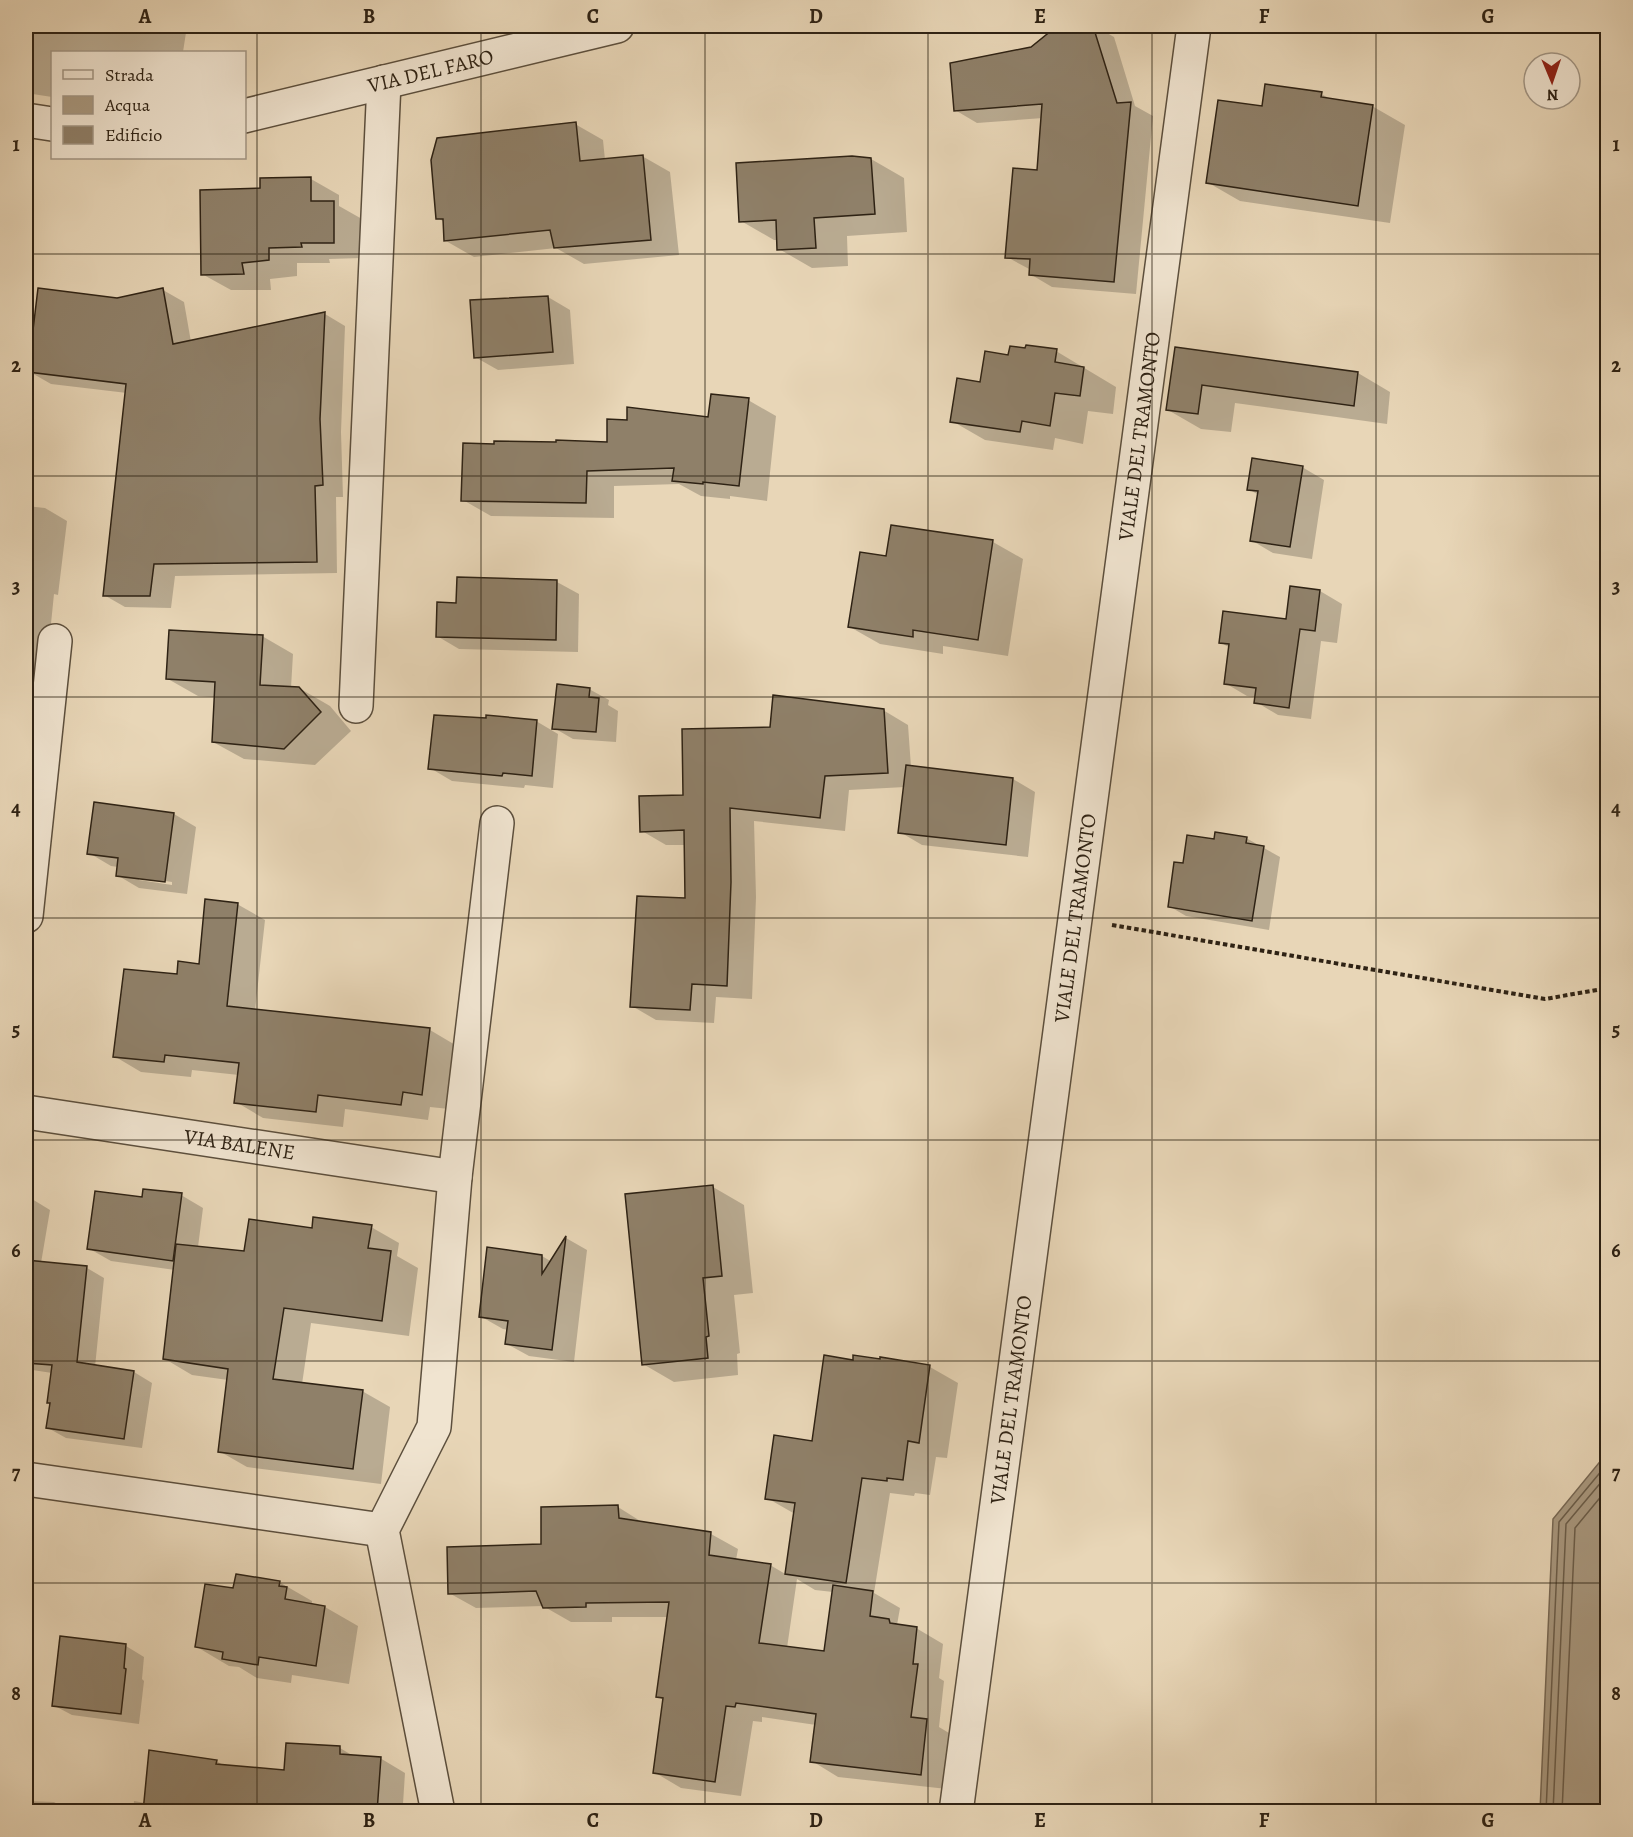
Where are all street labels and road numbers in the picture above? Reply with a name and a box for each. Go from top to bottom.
street label: VIA DEL FARO [364,42,496,100]
street label: VIALE DEL TRAMONTO [1111,330,1167,543]
street label: VIALE DEL TRAMONTO [1047,812,1103,1025]
street label: VIA BALENE [181,1122,297,1167]
street label: VIALE DEL TRAMONTO [983,1293,1039,1507]

